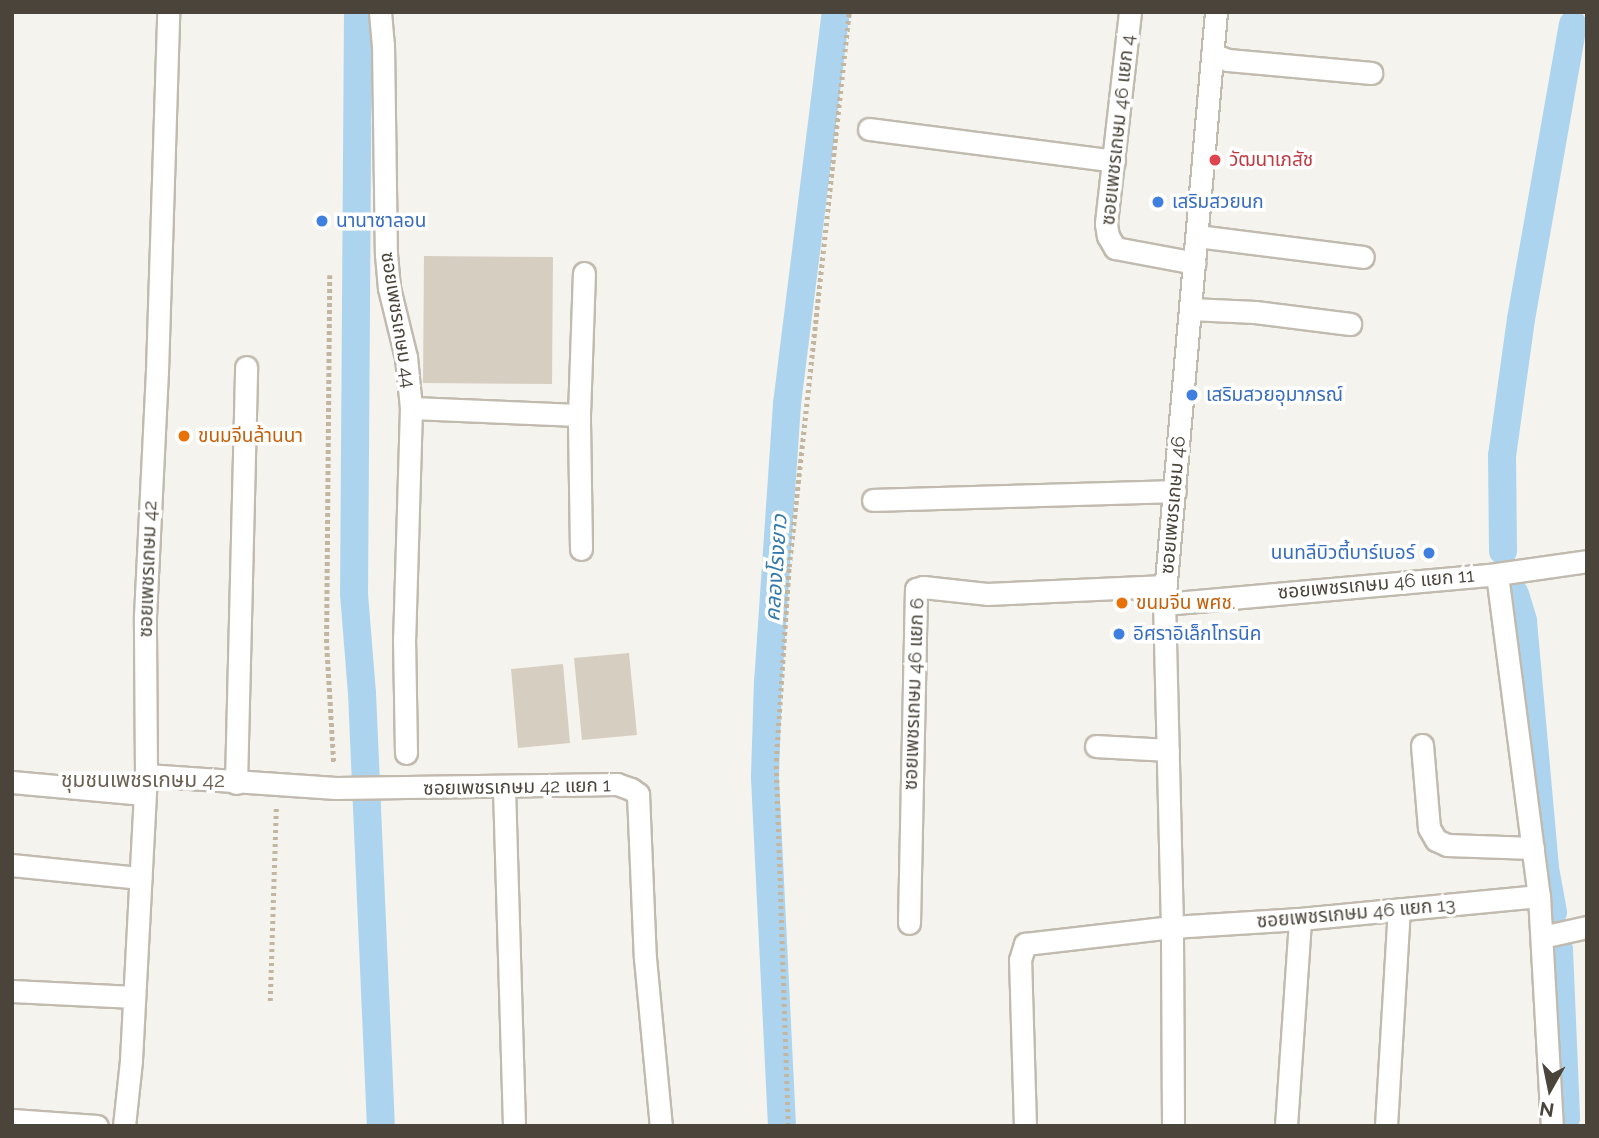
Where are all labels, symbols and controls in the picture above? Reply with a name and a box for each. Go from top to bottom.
street label: ซอยเพชรเกษม 46 แยก 4 [1097,34,1139,226]
place label: วัฒนาเภสัช [1229,149,1313,171]
marker: วัฒนาเภสัช [1207,152,1223,168]
place label: เสริมสวยนก [1172,191,1264,213]
marker: เสริมสวยนก [1150,194,1166,210]
place label: นานาซาลอน [336,210,426,232]
marker: นานาซาลอน [314,213,330,229]
street label: ซอยเพชรเกษม 44 [376,250,420,390]
place label: เสริมสวยอุมาภรณ์ [1206,384,1343,406]
marker: เสริมสวยอุมาภรณ์ [1184,387,1200,403]
place label: ขนมจีนล้านนา [198,425,303,447]
marker: ขนมจีนล้านนา [176,428,192,444]
street label: ซอยเพชรเกษม 46 [1156,435,1190,575]
street label: ซอยเพชรเกษม 42 [134,500,162,638]
water label: คลองโรงยาว [760,514,792,622]
place label: นนทลีบิวตี้บาร์เบอร์ [1271,542,1415,564]
marker: นนทลีบิวตี้บาร์เบอร์ [1421,545,1437,561]
street label: ซอยเพชรเกษม 46 แยก 11 [1277,564,1475,604]
place label: ขนมจีน พศช. [1136,592,1235,614]
marker: ขนมจีน พศช. [1114,595,1130,611]
street label: ซอยเพชรเกษม 46 แยก 6 [899,597,929,791]
place label: อิศราอิเล็กโทรนิค [1133,623,1261,645]
marker: อิศราอิเล็กโทรนิค [1111,626,1127,642]
district label: ชุมชนเพชรเกษม 42 [61,767,225,793]
street label: ซอยเพชรเกษม 42 แยก 1 [423,774,611,800]
street label: ซอยเพชรเกษม 46 แยก 13 [1256,893,1456,933]
north arrow [1515,1054,1585,1124]
text: N [1538,1098,1556,1122]

